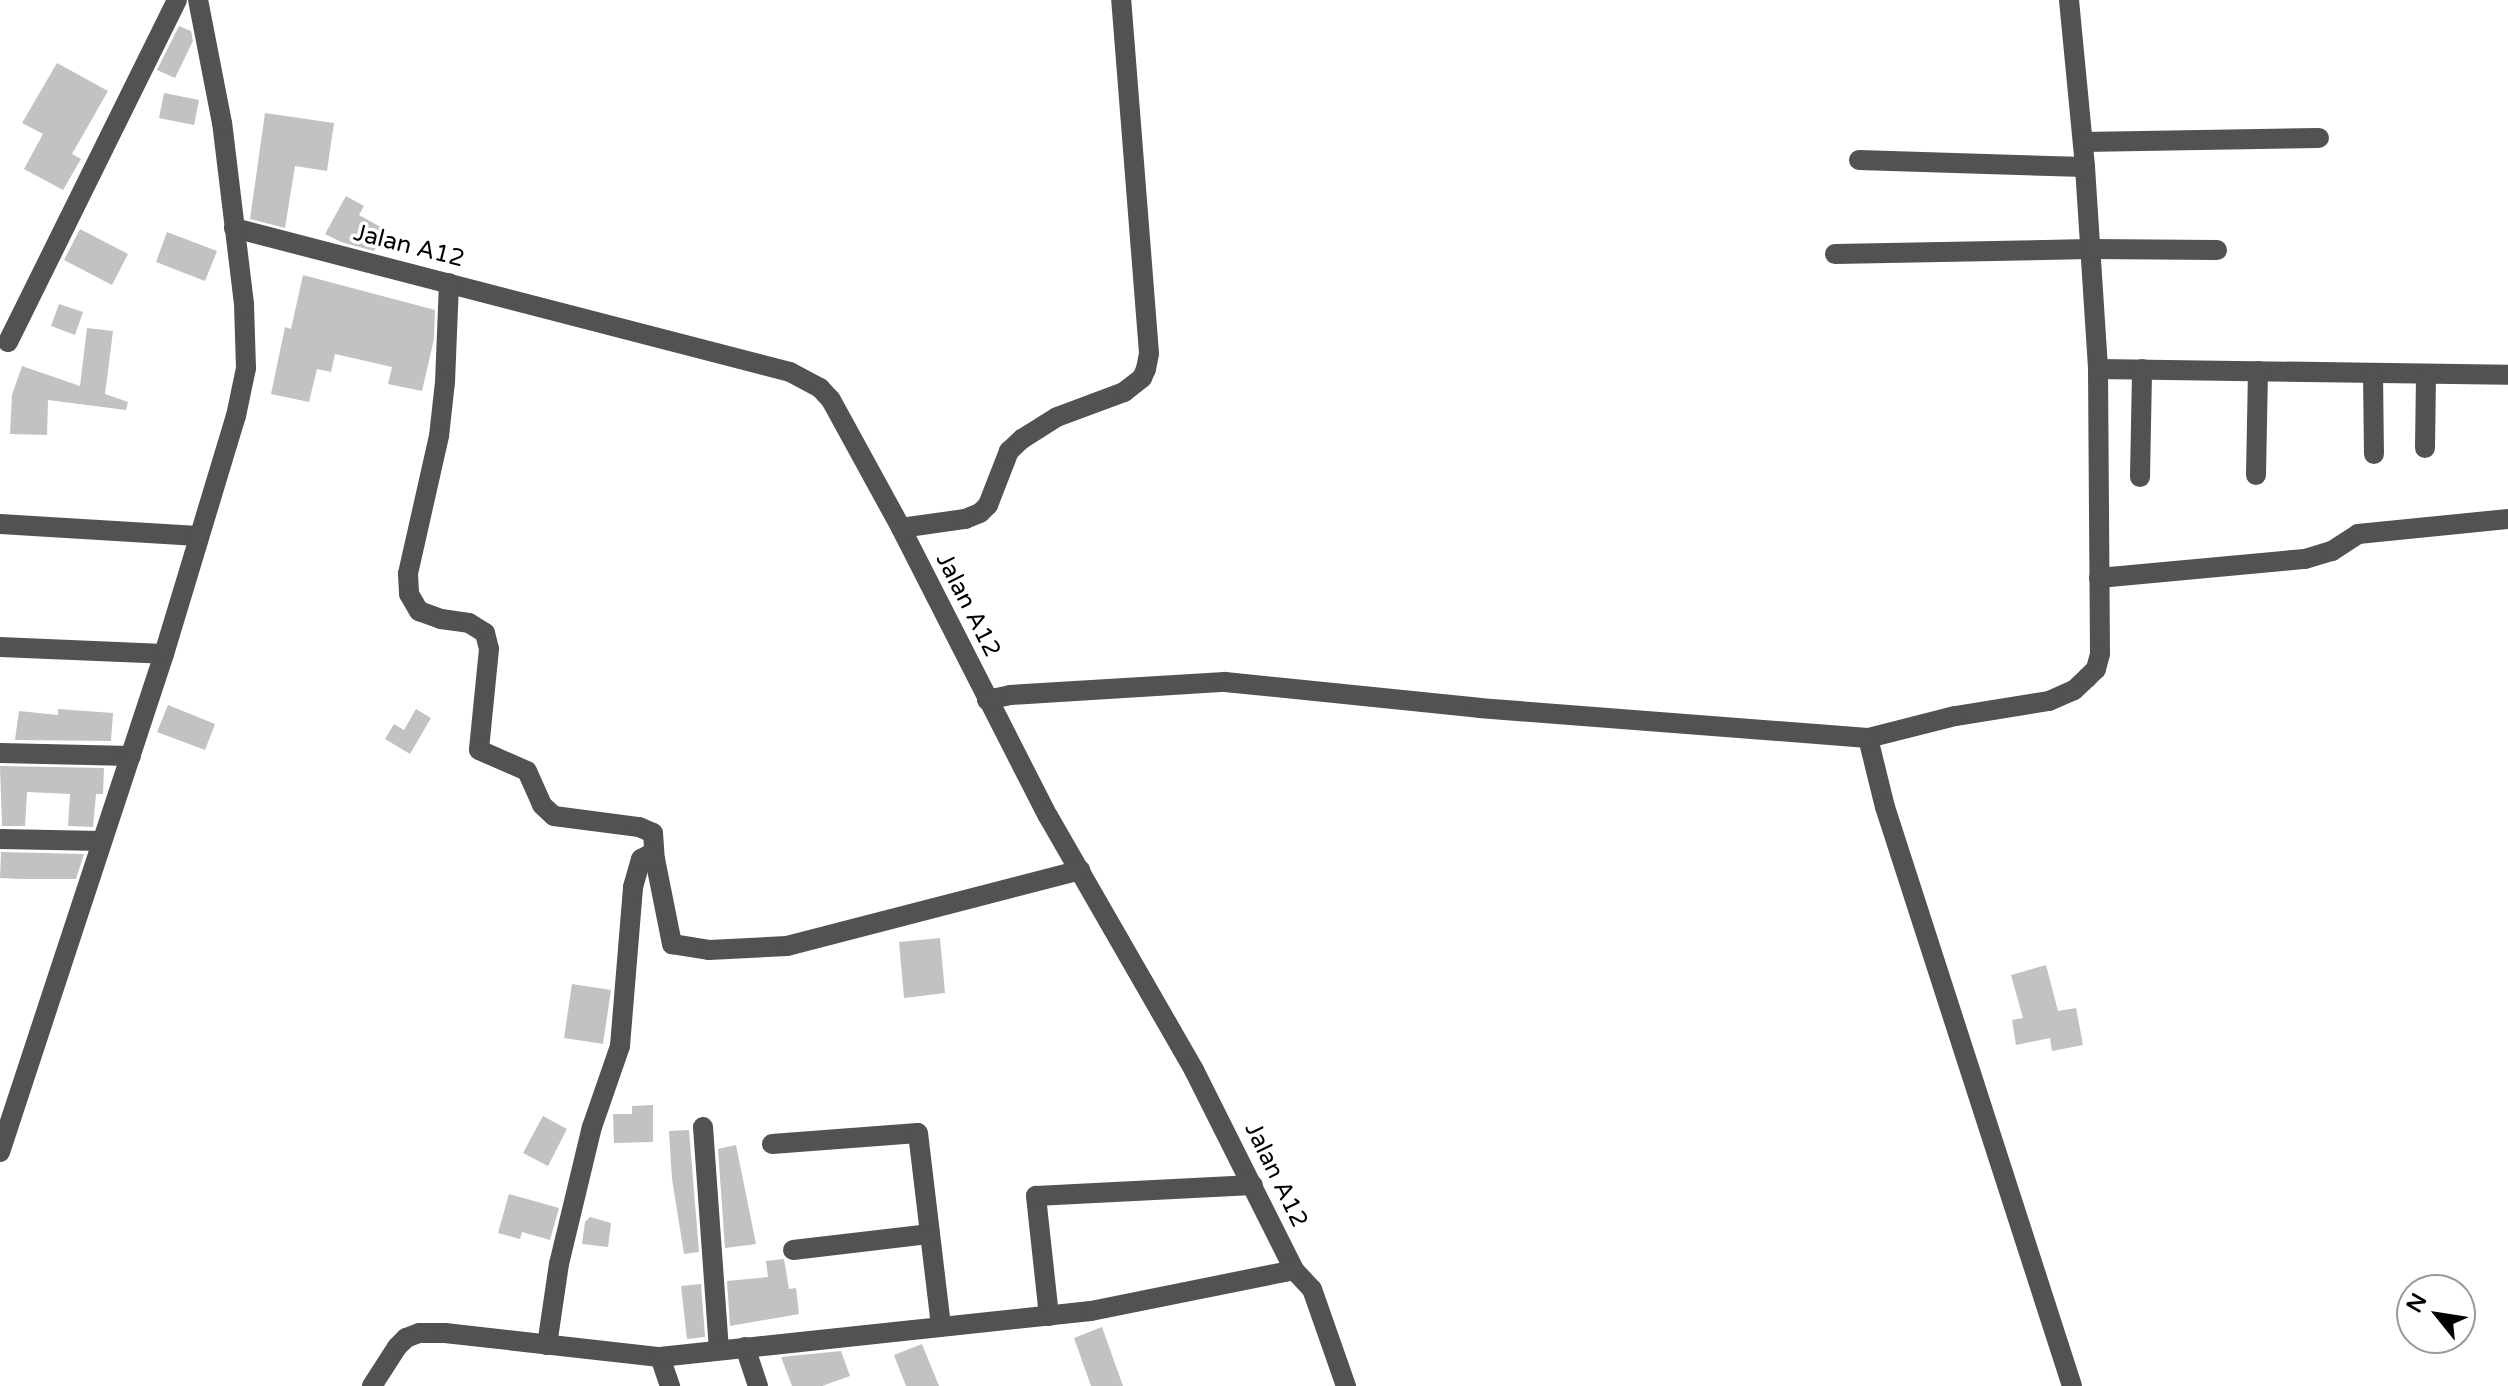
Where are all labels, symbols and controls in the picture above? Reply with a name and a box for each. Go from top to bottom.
street label: Jalan A12 [351,218,467,274]
street label: Jalan A12 [930,548,1006,662]
street label: Jalan A12 [1238,1118,1314,1232]
north arrow [2396,1274,2476,1354]
text: N [2401,1289,2433,1317]

